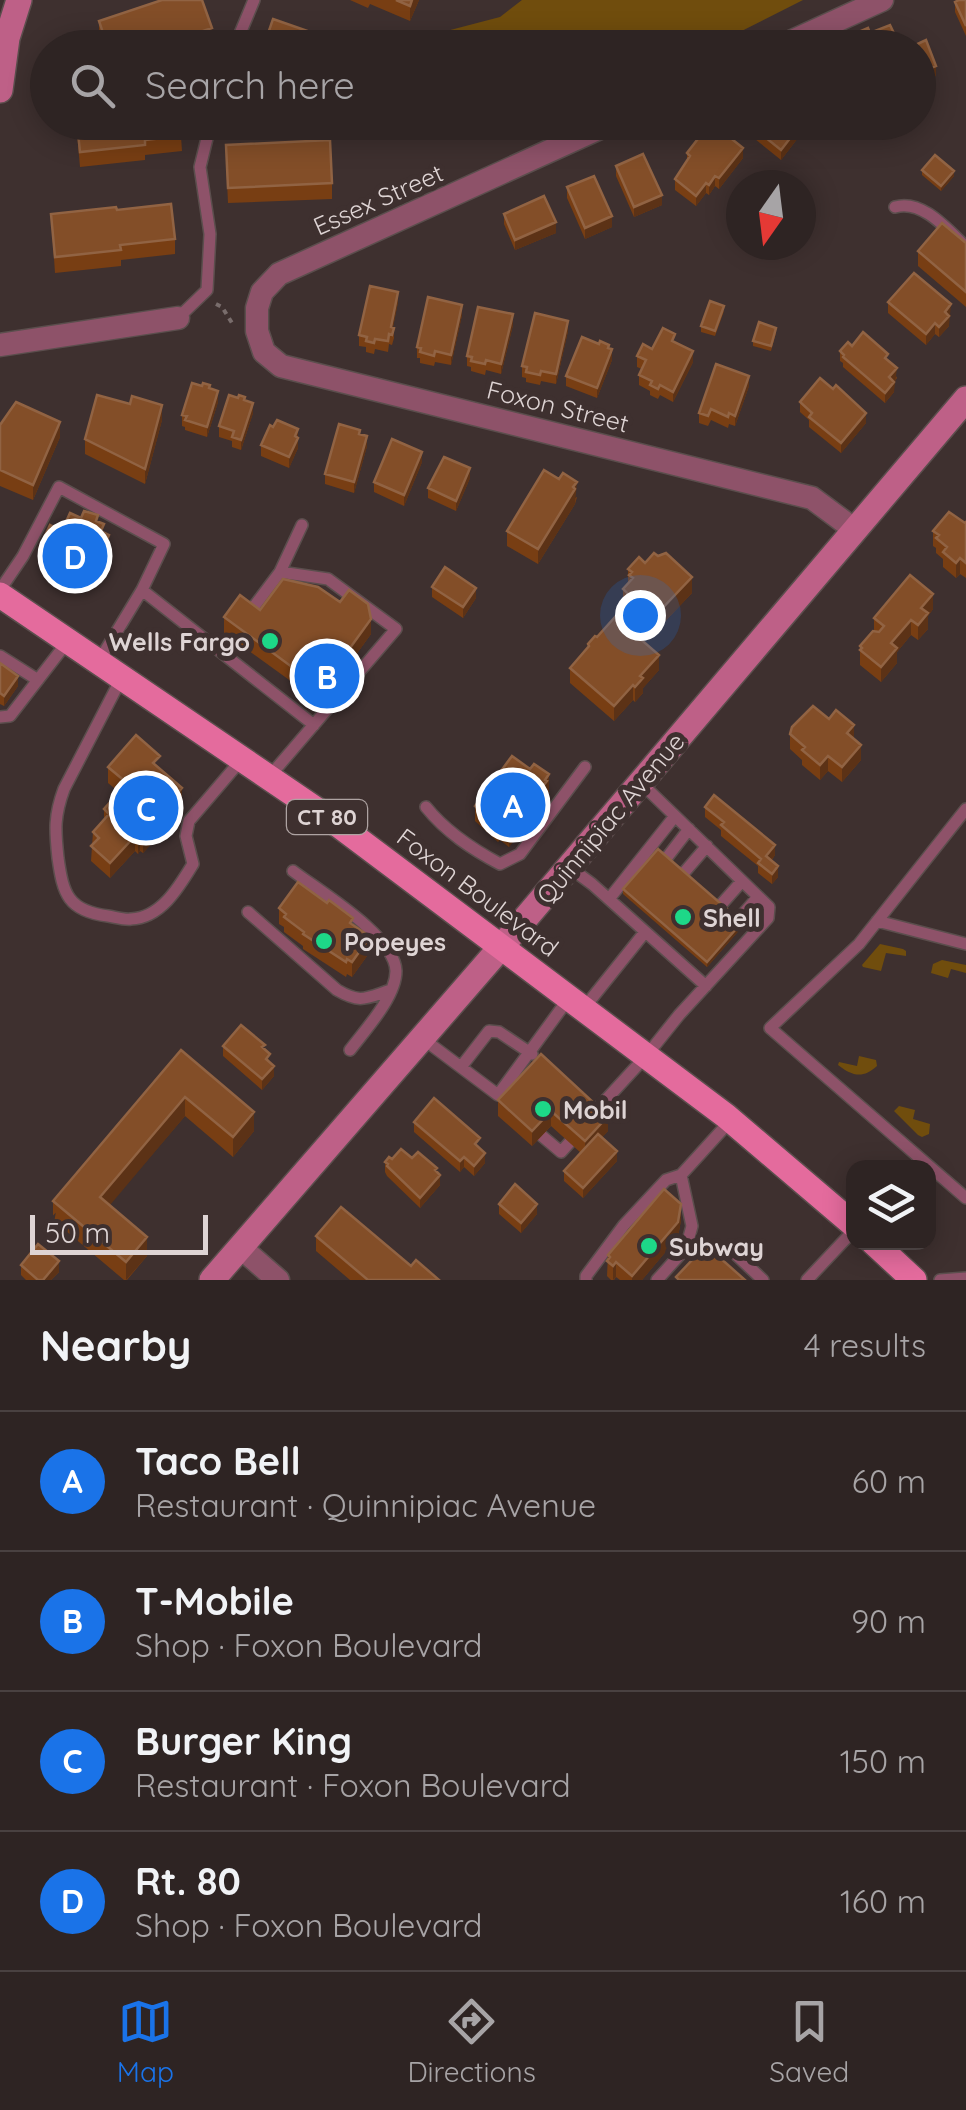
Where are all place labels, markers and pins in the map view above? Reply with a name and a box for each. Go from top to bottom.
pin: D [42,518,108,594]
place label: Wells Fargo [109,626,250,657]
marker: Wells Fargo [259,630,281,652]
pin: B [294,638,360,714]
pin: A [480,768,546,842]
pin: C [114,770,178,846]
place label: Shell [703,902,761,933]
marker: Shell [672,906,694,928]
place label: Popeyes [344,926,446,957]
marker: Popeyes [313,930,335,952]
place label: Mobil [563,1094,627,1125]
marker: Mobil [532,1098,554,1120]
place label: Subway [669,1231,764,1262]
marker: Subway [638,1235,660,1257]

